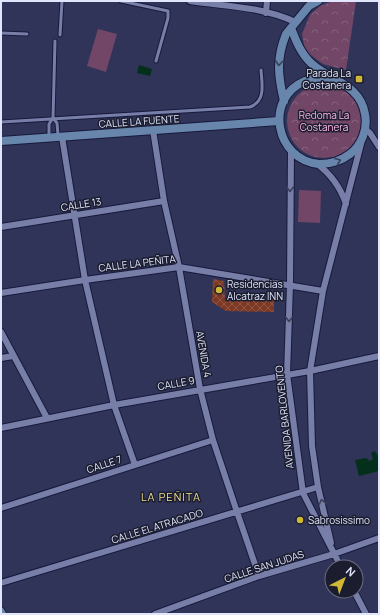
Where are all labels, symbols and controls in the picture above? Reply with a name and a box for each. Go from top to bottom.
one-way arrow [275,60,284,66]
place label: Parada La Costanera [302,66,351,92]
marker: Parada La Costanera [354,74,364,84]
park label: Redoma La Costanera [299,108,349,134]
street label: CALLE LA FUENTE [98,111,180,131]
one-way arrow [335,157,342,165]
one-way arrow [286,186,294,192]
street label: CALLE 13 [60,194,102,214]
street label: CALLE LA PEÑITA [98,251,177,275]
place label: Residencias Alcatraz INN [227,277,283,303]
marker: Residencias Alcatraz INN [214,285,224,295]
one-way arrow [284,316,293,322]
street label: AVENIDA 4 [193,329,215,379]
street label: AVENIDA BARLOVENTO [272,365,296,469]
street label: CALLE 9 [156,373,196,393]
street label: CALLE 7 [85,452,123,476]
district label: LA PEÑITA [141,489,201,504]
one-way arrow [318,499,326,506]
street label: CALLE EL ATRACADO [110,505,204,547]
place label: Sabrosissimo [308,513,370,527]
marker: Sabrosissimo [295,515,305,525]
street label: CALLE SAN JUDAS [222,547,306,585]
north arrow [324,559,364,599]
text: N [343,563,359,579]

